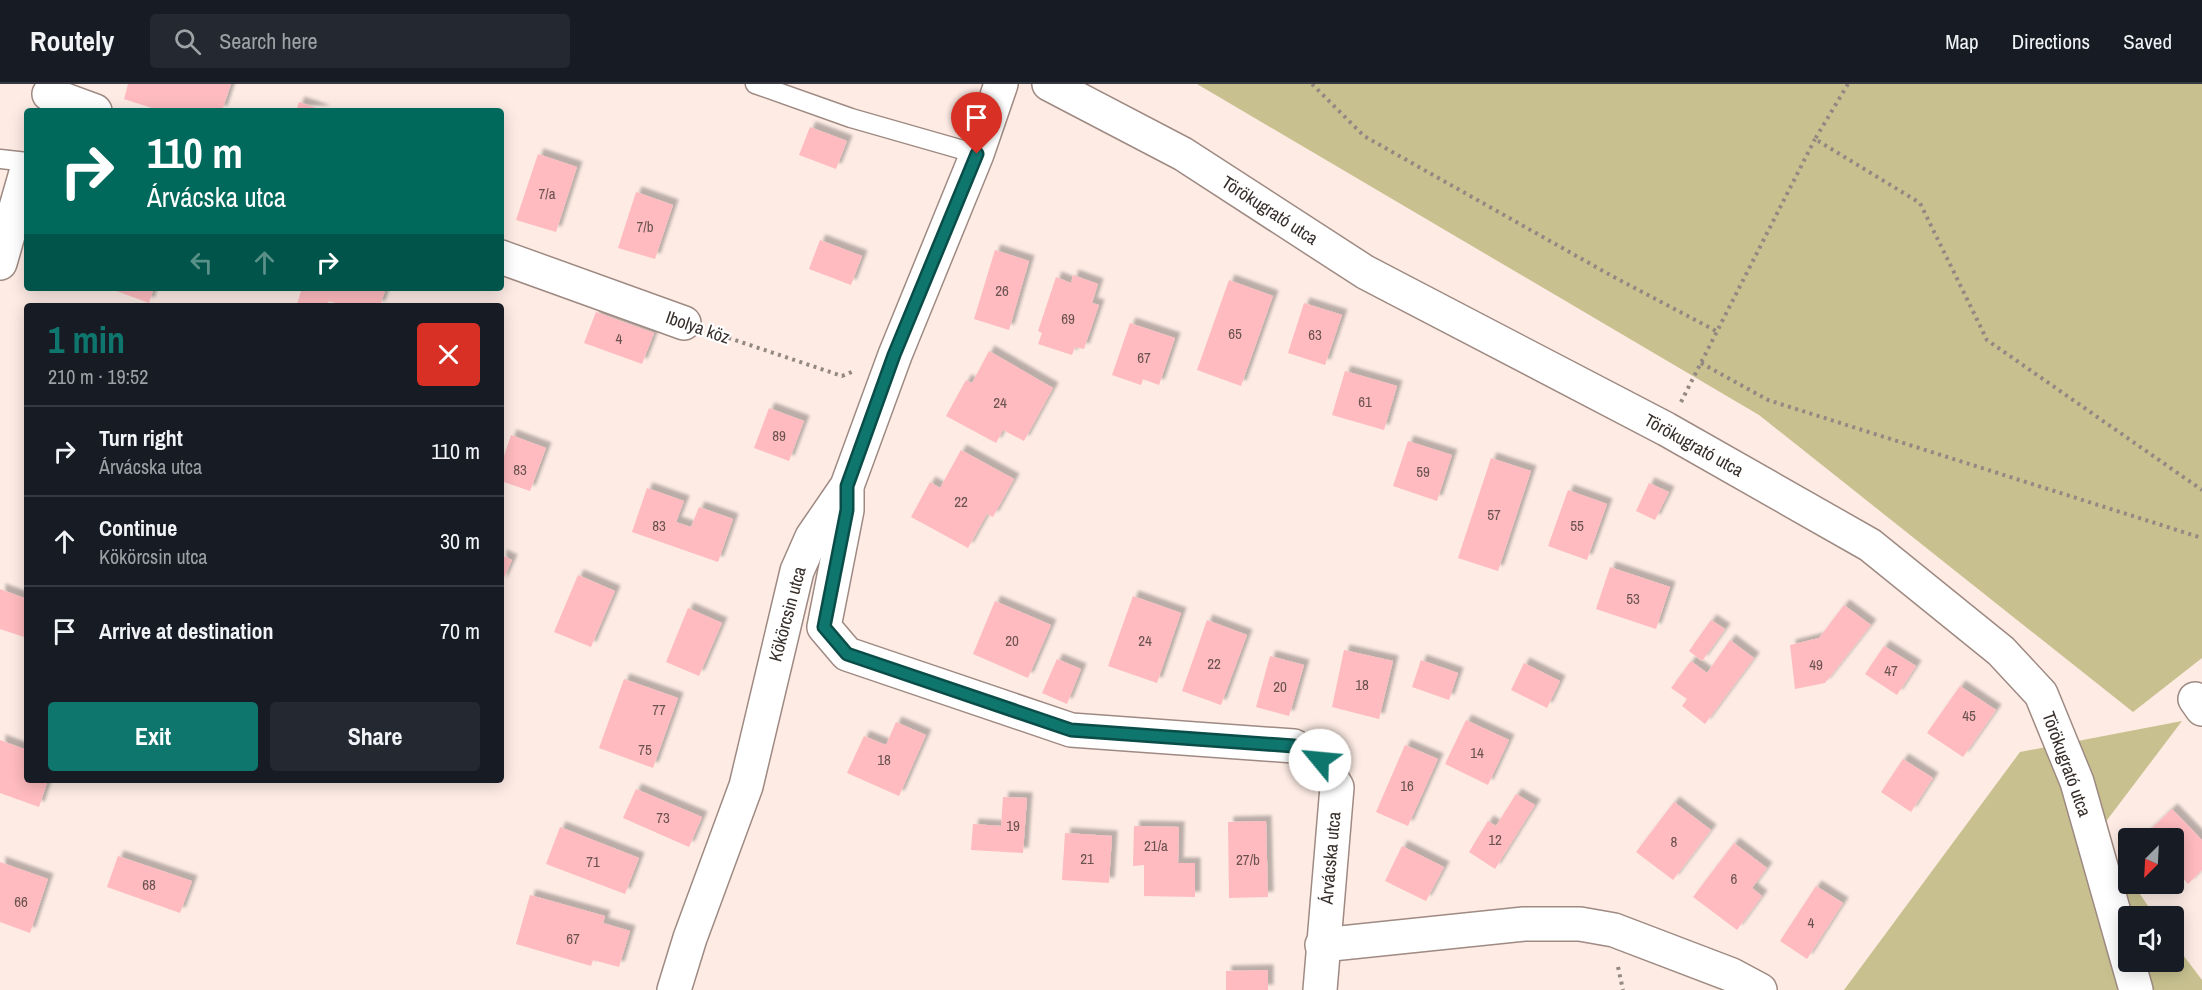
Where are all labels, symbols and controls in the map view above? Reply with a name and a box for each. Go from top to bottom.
search box [150,14,570,68]
text: Routely [30,22,114,60]
icon: search [171,25,204,58]
text: Search here [219,26,317,56]
text: Map [1945,27,1979,56]
text: Directions [2012,27,2090,56]
text: Saved [2123,27,2172,56]
pin [951,92,1002,154]
icon: arrive [960,101,993,134]
text: 110 m [147,125,243,181]
icon: right [48,132,126,210]
street label: Törökugrató utca [1217,170,1323,250]
text: Árvácska utca [147,179,286,215]
house number: 7/a [538,183,556,204]
house number: 7/b [636,216,654,237]
icon: left [185,246,218,279]
icon: ahead [248,246,281,279]
icon: right [311,246,344,279]
house number: 26 [995,280,1009,301]
street label: Ibolya köz [663,304,733,350]
house number: 69 [1061,308,1075,329]
text: 1 min [48,316,125,364]
button: close [417,323,480,386]
house number: 65 [1228,323,1242,344]
house number: 63 [1308,324,1322,345]
house number: 4 [616,328,623,349]
house number: 67 [1137,347,1151,368]
text: 210 m · 19:52 [48,363,148,390]
house number: 61 [1358,391,1372,412]
house number: 24 [993,392,1007,413]
street label: Törökugrató utca [1640,407,1748,483]
text: Turn right [99,423,183,453]
house number: 89 [772,425,786,446]
icon: right [48,435,81,468]
text: 110 m [431,436,480,466]
text: Árvácska utca [99,453,202,480]
house number: 83 [513,459,527,480]
house number: 59 [1416,461,1430,482]
house number: 22 [954,491,968,512]
house number: 57 [1487,504,1501,525]
text: Continue [99,513,177,543]
house number: 83 [652,515,666,536]
house number: 55 [1570,515,1584,536]
icon: ahead [48,525,81,558]
text: 30 m [440,526,480,556]
text: Kökörcsin utca [99,543,207,570]
street label: Kökörcsin utca [762,564,812,664]
house number: 53 [1626,588,1640,609]
icon: arrive [48,615,81,648]
text: Arrive at destination [99,616,273,646]
text: 70 m [440,616,480,646]
house number: 20 [1005,630,1019,651]
house number: 24 [1138,630,1152,651]
house number: 22 [1207,653,1221,674]
house number: 49 [1809,654,1823,675]
house number: 47 [1884,660,1898,681]
house number: 18 [1355,674,1369,695]
house number: 20 [1273,676,1287,697]
house number: 77 [652,699,666,720]
button: Exit [48,702,258,771]
button: Share [270,702,480,771]
house number: 45 [1962,705,1976,726]
street label: Törökugrató utca [2036,708,2098,820]
position arrow [1288,728,1352,792]
house number: 75 [638,739,652,760]
house number: 14 [1470,742,1484,763]
house number: 18 [877,749,891,770]
house number: 16 [1400,775,1414,796]
house number: 73 [656,807,670,828]
street label: Árvácska utca [1313,811,1346,906]
house number: 19 [1006,815,1020,836]
north arrow [2118,828,2184,894]
map controls [2118,828,2184,972]
house number: 12 [1488,829,1502,850]
house number: 8 [1671,831,1678,852]
house number: 21/a [1144,835,1168,856]
house number: 21 [1080,848,1094,869]
house number: 27/b [1236,849,1260,870]
house number: 71 [586,851,600,872]
house number: 6 [1731,868,1738,889]
house number: 68 [142,874,156,895]
house number: 66 [14,891,28,912]
button: sound [2118,906,2184,972]
house number: 4 [1808,912,1815,933]
house number: 67 [566,928,580,949]

